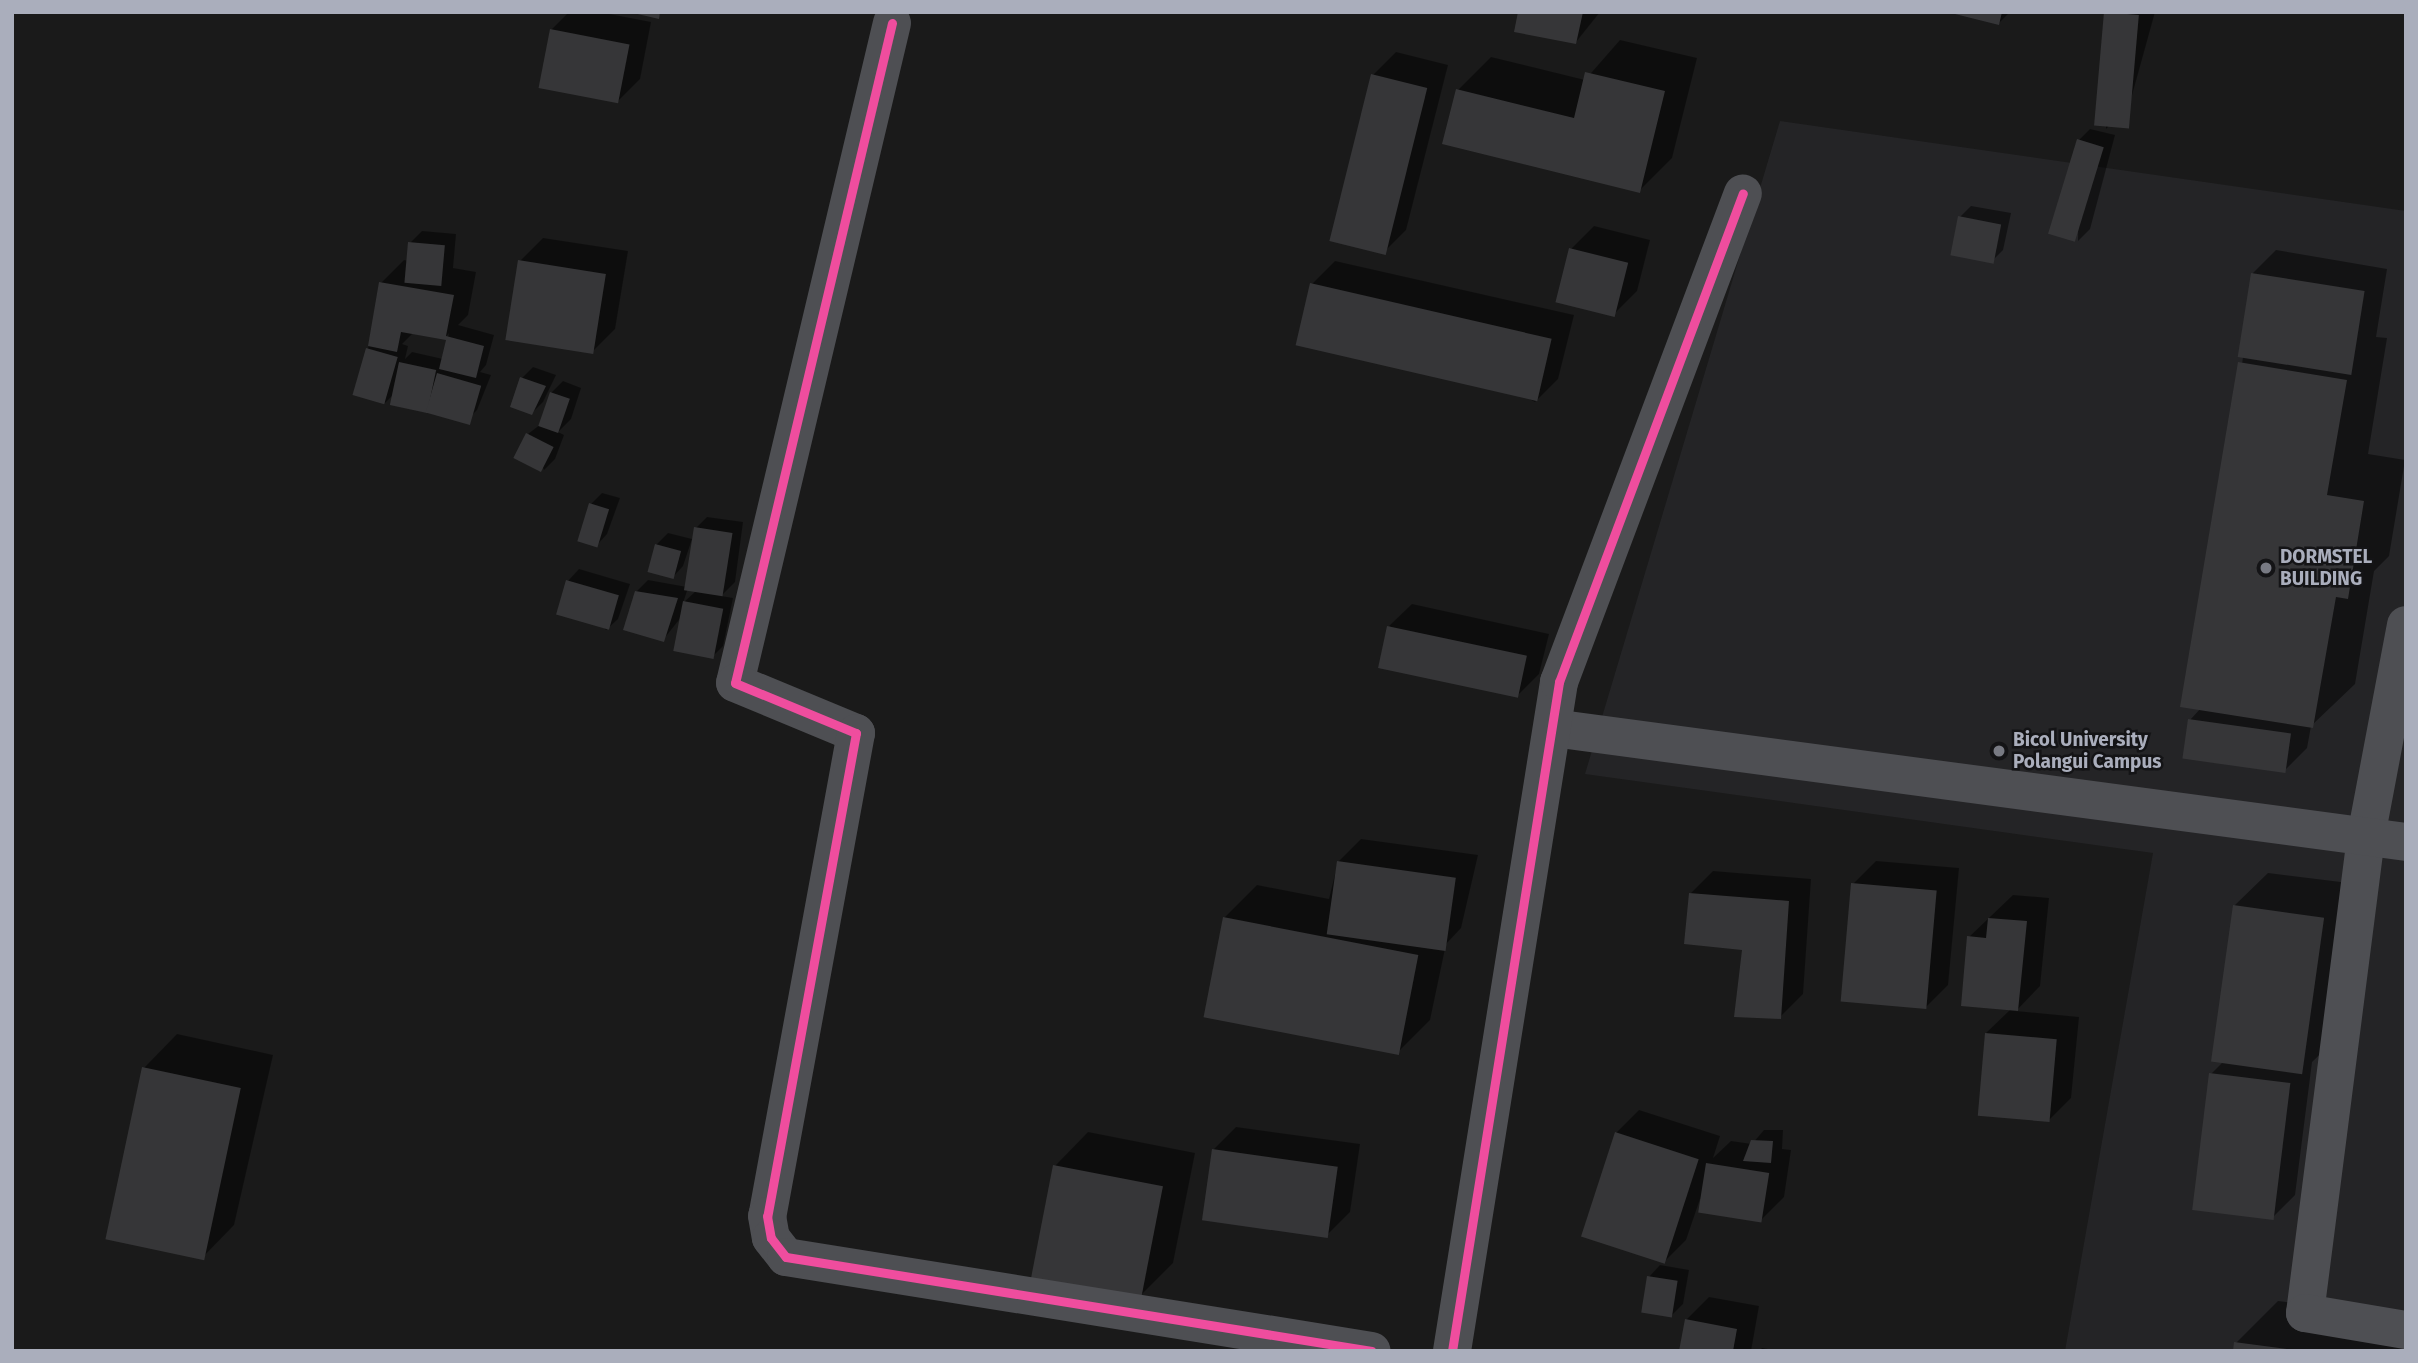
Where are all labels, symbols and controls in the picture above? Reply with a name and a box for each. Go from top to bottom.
place label: DORMSTEL BUILDING [2280,546,2372,590]
marker: DORMSTEL BUILDING [2258,560,2274,576]
place label: Bicol University Polangui Campus [2013,729,2161,773]
marker: Bicol University Polangui Campus [1991,743,2007,759]

